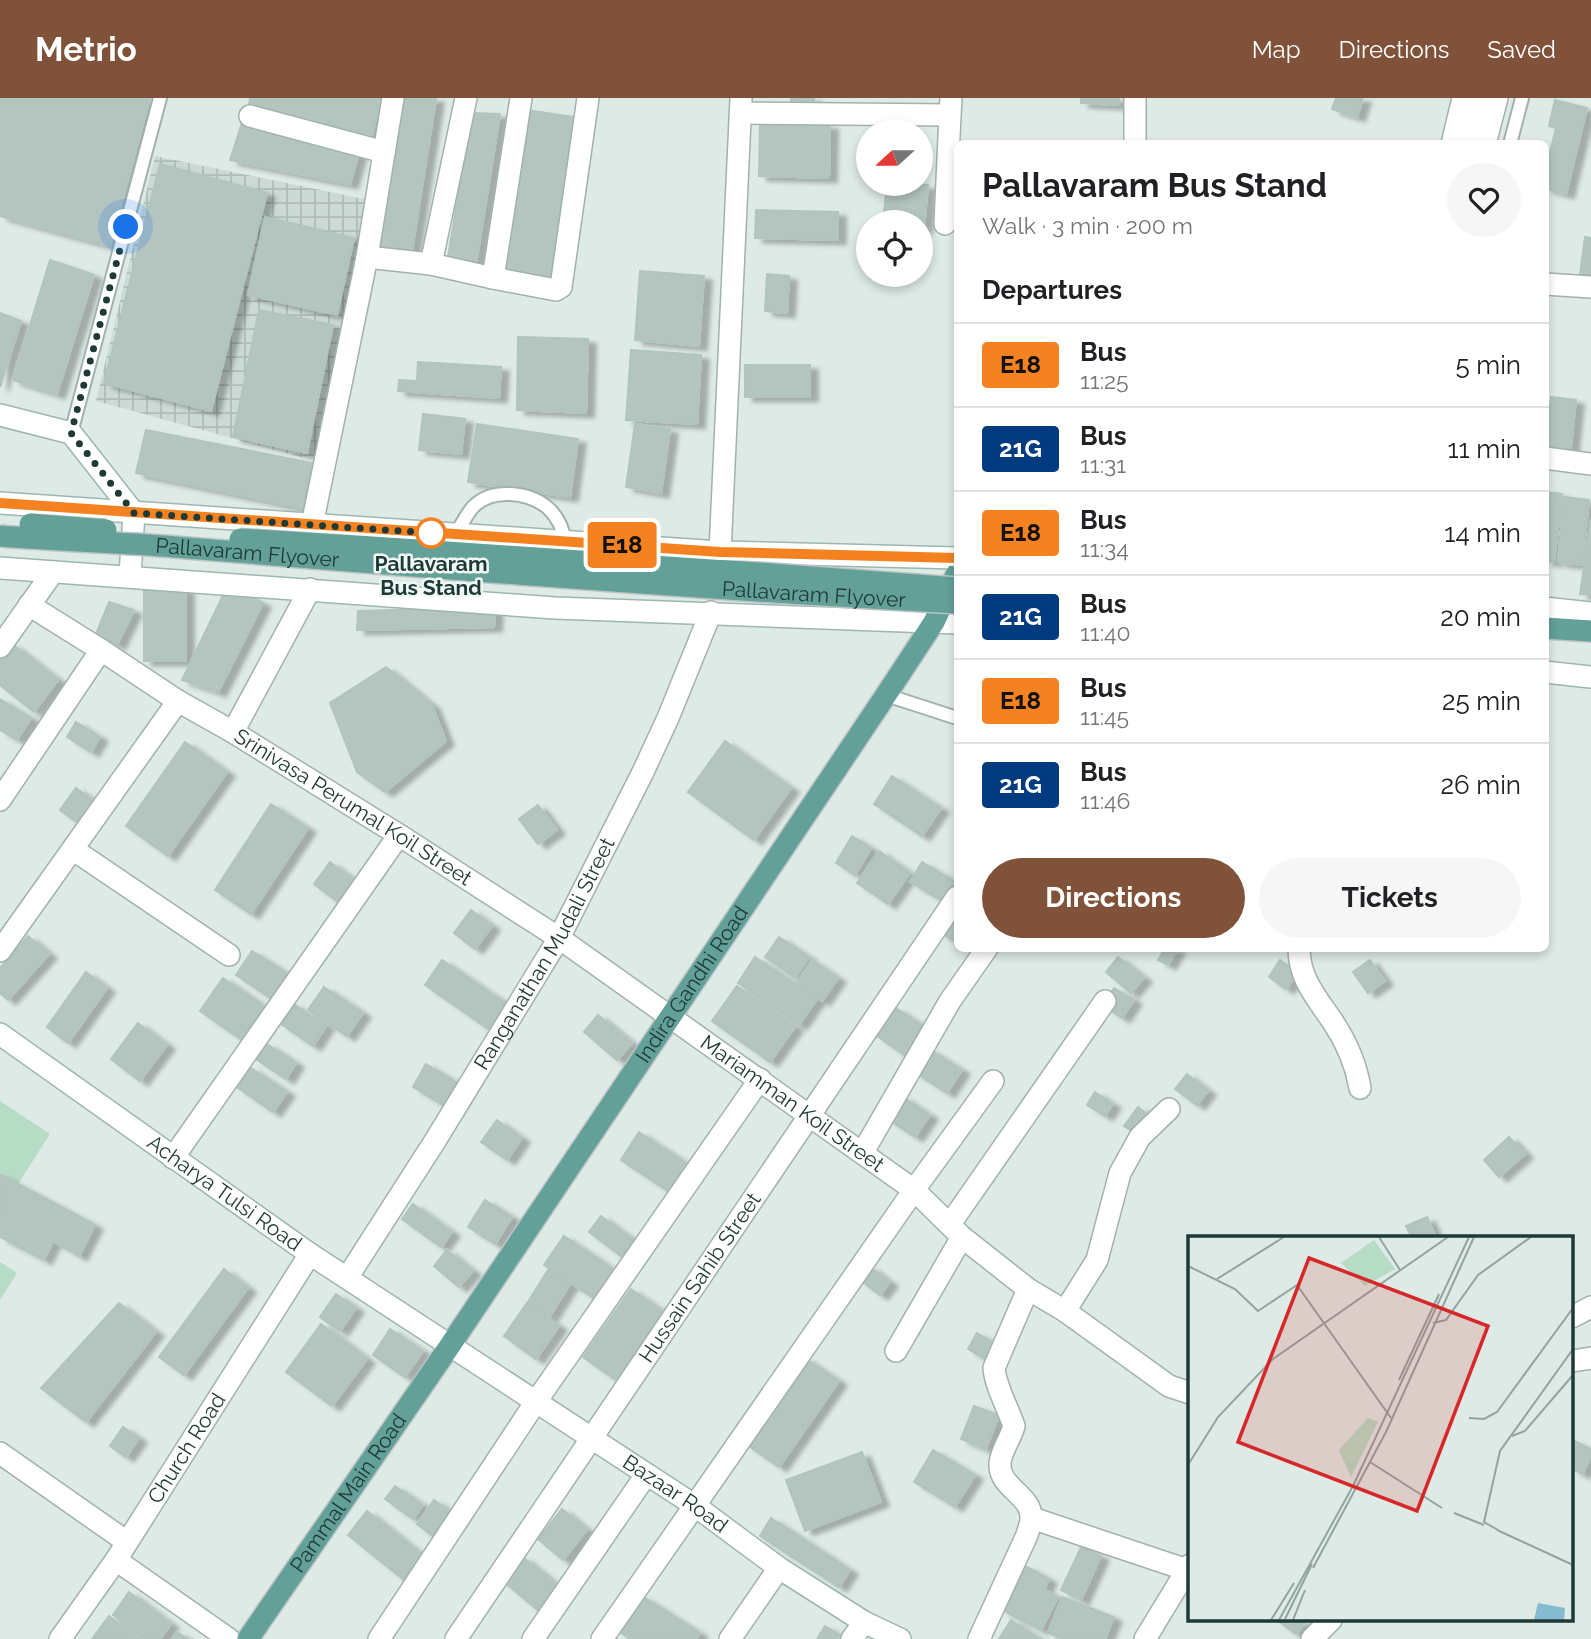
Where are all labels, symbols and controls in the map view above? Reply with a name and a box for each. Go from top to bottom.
text: Metrio [35,30,137,69]
text: Map [1252,35,1301,64]
text: Directions [1339,35,1449,64]
text: Saved [1487,35,1556,64]
north arrow [856,119,933,196]
map controls [856,119,933,287]
button: heart [1447,163,1521,237]
text: Pallavaram Bus Stand [982,166,1327,205]
your location [108,209,143,244]
button: locate [856,210,933,287]
text: Walk · 3 min · 200 m [982,212,1193,239]
text: Departures [982,275,1122,305]
text: Bus [1080,337,1127,367]
text: E18 [1000,350,1041,379]
text: 5 min [1455,350,1521,380]
text: 11:25 [1080,367,1129,394]
text: Bus [1080,421,1127,451]
text: 21G [999,434,1042,463]
text: 11 min [1447,434,1521,464]
text: 11:31 [1080,451,1126,478]
text: Bus [1080,505,1127,535]
marker: Pallavaram Bus Stand [416,518,446,548]
text: E18 [1000,518,1041,547]
text: 14 min [1444,518,1521,548]
line badge: E18 [582,522,662,568]
text: E18 [602,530,642,559]
street label: Pallavaram Flyover [155,533,341,572]
text: 11:34 [1080,535,1129,562]
place label: Pallavaram Bus Stand [375,551,487,600]
street label: Pallavaram Flyover [721,576,907,612]
text: Bus [1080,589,1127,619]
text: 21G [999,602,1042,631]
text: 20 min [1440,602,1521,632]
text: 11:40 [1080,619,1131,646]
text: Bus [1080,673,1127,703]
text: E18 [1000,686,1041,715]
text: 25 min [1442,686,1521,716]
text: 11:45 [1080,703,1129,730]
street label: Srinivasa Perumal Koil Street [230,723,477,891]
text: Bus [1080,757,1127,787]
text: 21G [999,770,1042,799]
text: 26 min [1440,770,1521,800]
text: 11:46 [1080,787,1130,814]
street label: Ranganathan Mudali Street [469,833,620,1074]
button: Directions [982,858,1245,938]
button: Tickets [1259,858,1521,938]
street label: Indira Gandhi Road [630,901,753,1067]
street label: Mariamman Koil Street [696,1029,889,1177]
street label: Acharya Tulsi Road [142,1129,307,1256]
street label: Hussain Sahib Street [633,1188,766,1367]
inset map [1188,1236,1574,1622]
street label: Church Road [142,1388,231,1508]
street label: Pammal Main Road [285,1409,411,1577]
street label: Bazaar Road [618,1449,733,1538]

